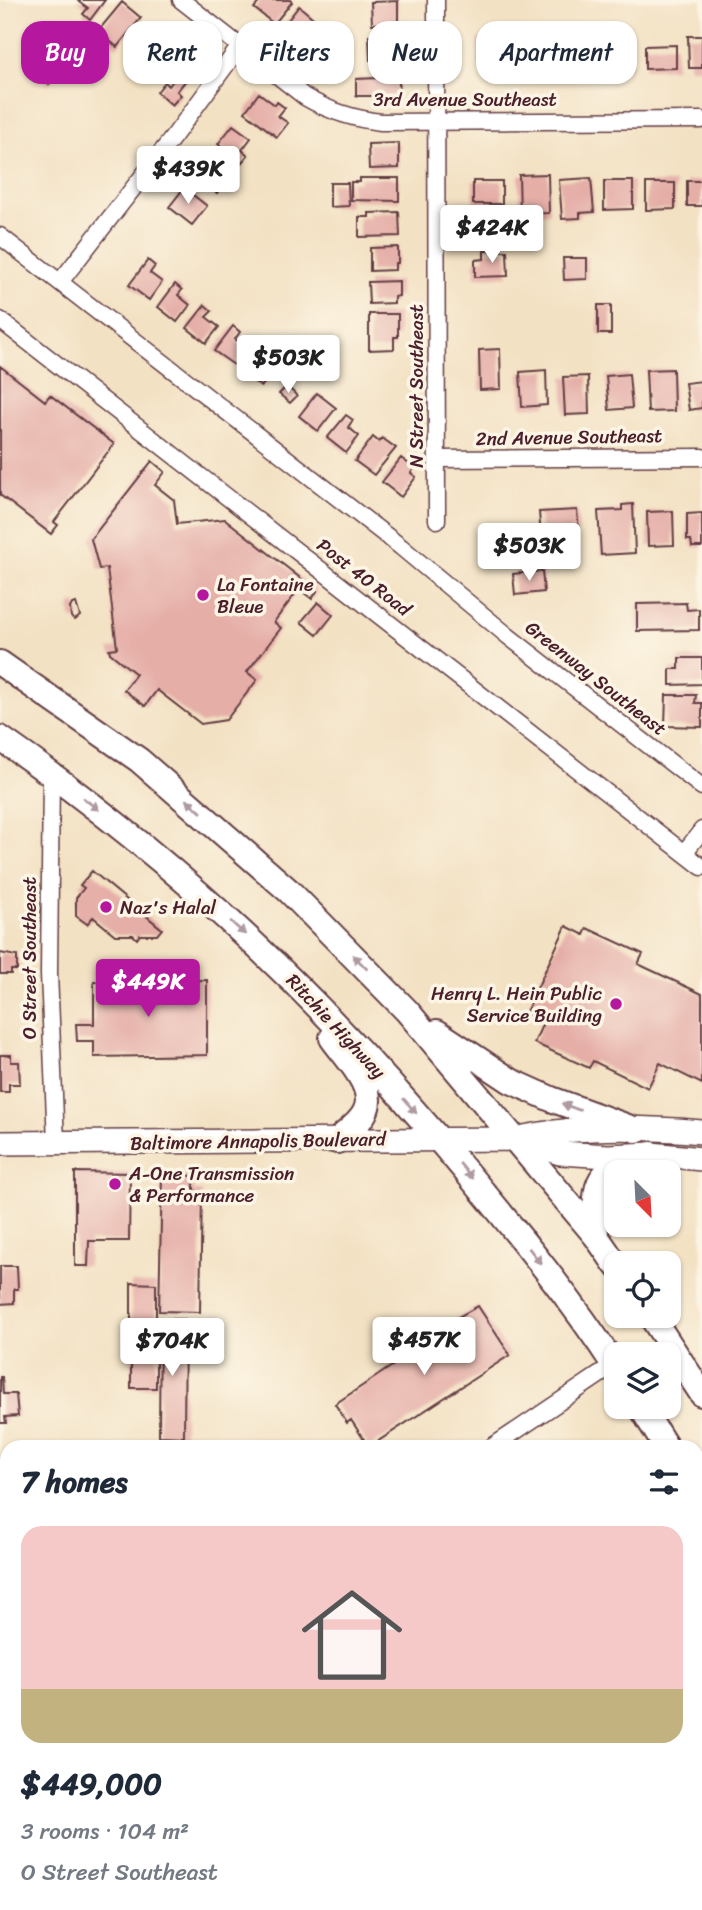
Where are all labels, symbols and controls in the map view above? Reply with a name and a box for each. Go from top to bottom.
chip: Buy [21,21,109,84]
chip: Rent [123,21,222,84]
chip: Filters [236,21,354,84]
chip: New [368,21,462,84]
chip: Apartment [476,21,637,84]
street label: 3rd Avenue Southeast [373,83,557,116]
pin: $439K [139,146,237,206]
text: $439K [153,148,223,189]
pin: $424K [443,205,541,265]
text: $424K [456,207,528,248]
street label: N Street Southeast [400,304,433,468]
pin: $503K [239,336,337,395]
text: $503K [253,337,323,378]
street label: 2nd Avenue Southeast [475,419,663,455]
pin: $503K [480,524,578,583]
text: $503K [494,525,564,566]
street label: Post 40 Road [309,529,420,626]
place label: La Fontaine Bleue [217,568,314,623]
marker: La Fontaine Bleue [195,587,211,603]
street label: Greenway Southeast [518,612,674,744]
one-way arrow [82,796,100,811]
one-way arrow [185,799,202,814]
street label: O Street Southeast [13,877,46,1039]
place label: Naz's Halal [120,891,216,924]
marker: Naz's Halal [98,899,114,915]
one-way arrow [229,919,246,935]
one-way arrow [352,954,369,970]
pin: $449K [99,960,197,1019]
text: $449K [112,961,184,1002]
street label: Ritchie Highway [278,966,394,1087]
place label: Henry L. Hein Public Service Building [431,977,603,1032]
marker: Henry L. Hein Public Service Building [608,996,624,1012]
one-way arrow [402,1097,418,1115]
one-way arrow [561,1101,582,1112]
street label: Baltimore Annapolis Boulevard [130,1122,388,1160]
place label: A-One Transmission & Performance [128,1157,294,1212]
north arrow [604,1160,681,1237]
map controls [604,1160,681,1419]
one-way arrow [458,1163,473,1180]
marker: A-One Transmission & Performance [107,1176,123,1192]
one-way arrow [527,1247,542,1265]
button: locate [604,1251,681,1328]
pin: $704K [123,1318,221,1378]
pin: $457K [375,1318,473,1377]
text: $457K [388,1319,460,1360]
text: $704K [136,1320,208,1361]
button: layers [604,1342,681,1419]
text: 7 homes [21,1455,128,1509]
icon: filters [645,1463,683,1501]
icon: home [289,1572,415,1698]
text: $449,000 [21,1757,162,1811]
text: 3 rooms · 104 m² [21,1811,189,1852]
text: O Street Southeast [21,1852,218,1893]

